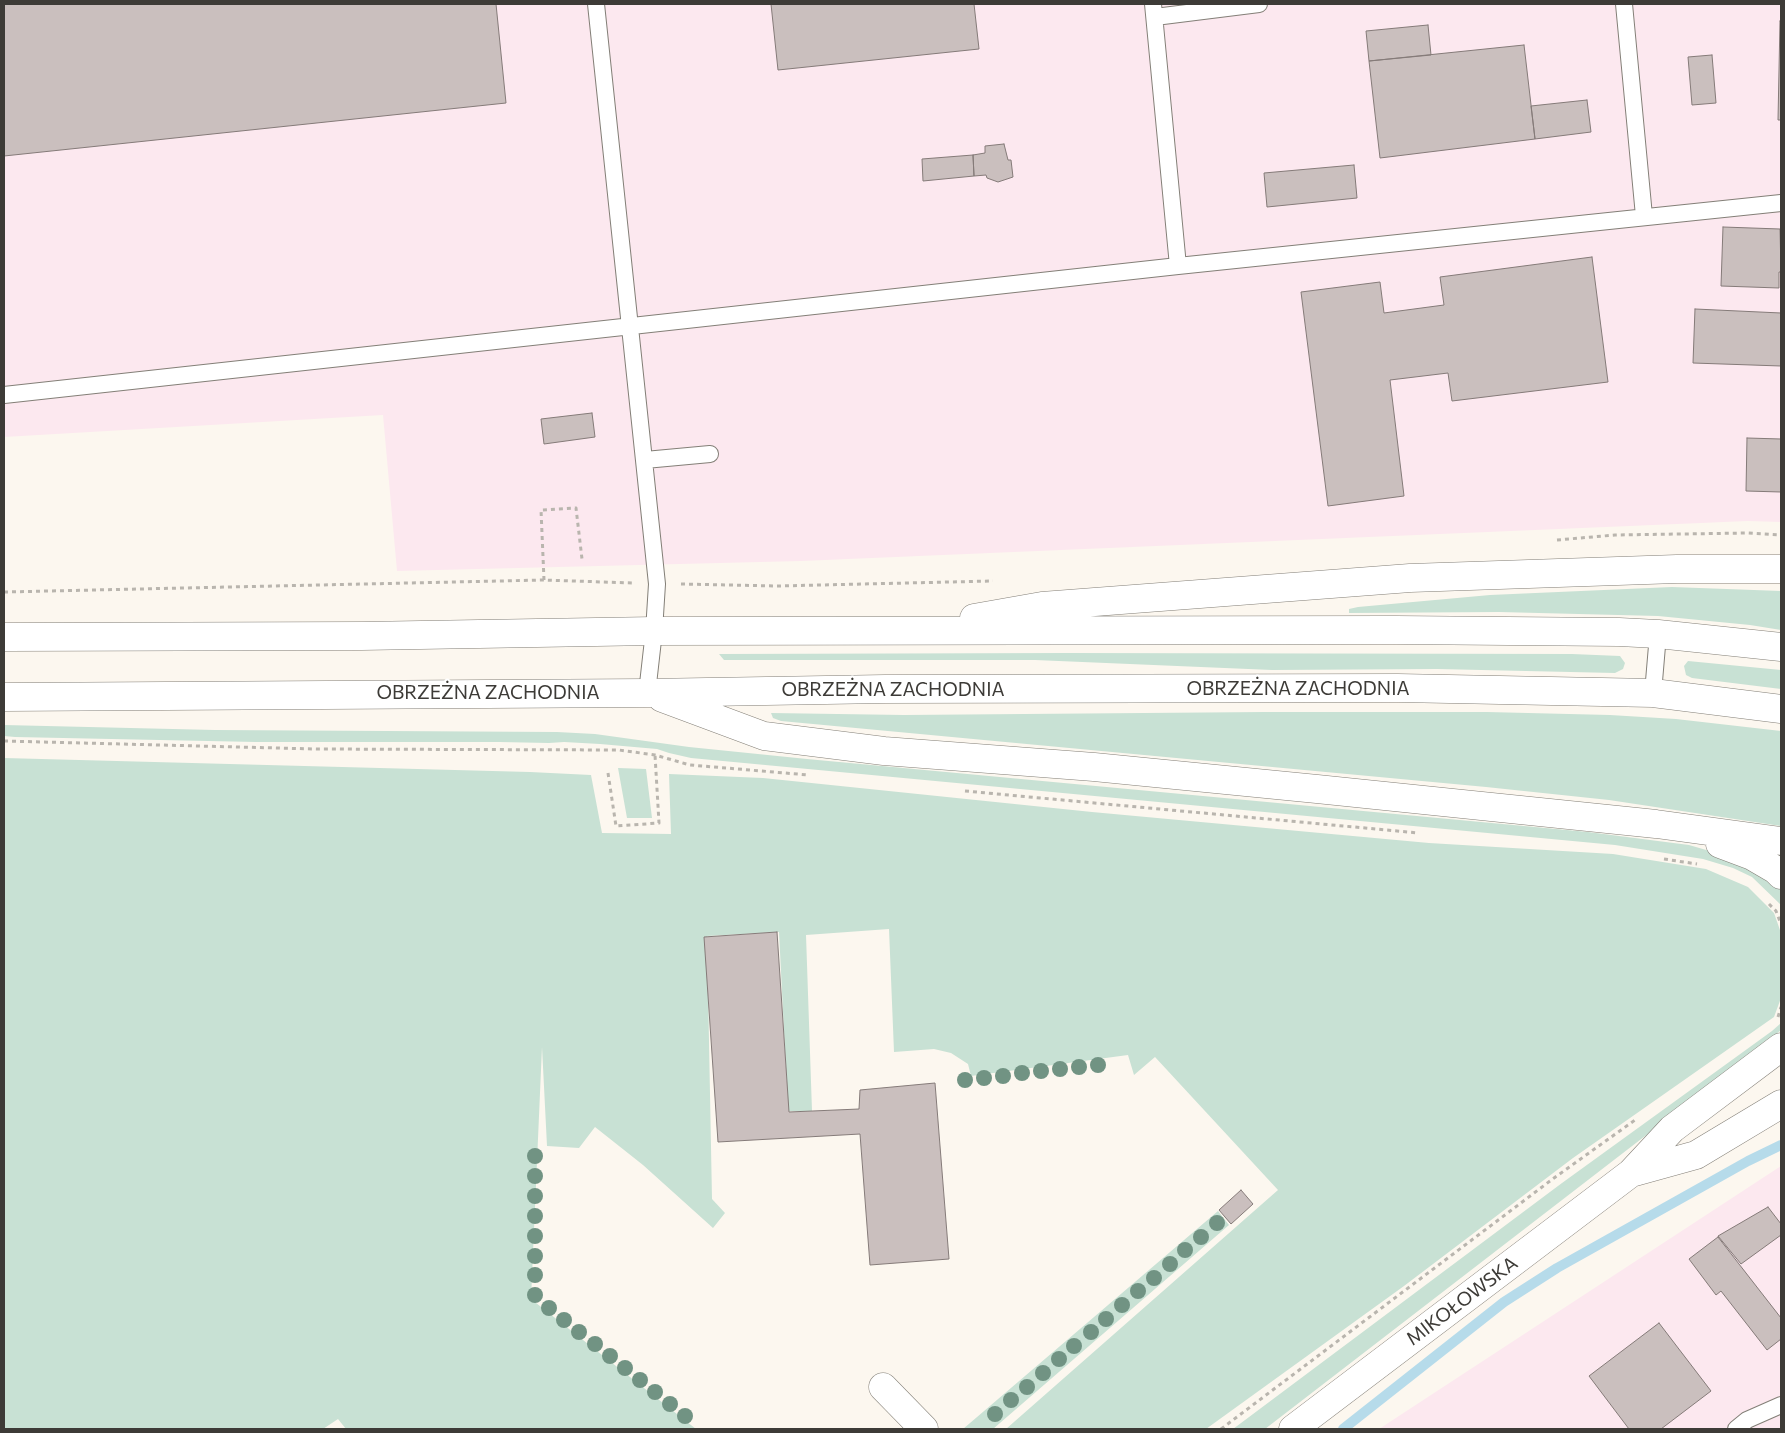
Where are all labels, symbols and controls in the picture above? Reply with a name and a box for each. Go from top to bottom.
street label: OBRZEŻNA ZACHODNIA [1186,678,1410,700]
street label: OBRZEŻNA ZACHODNIA [781,679,1005,701]
street label: OBRZEŻNA ZACHODNIA [376,682,600,704]
street label: MIKOŁOWSKA [1402,1252,1522,1350]

